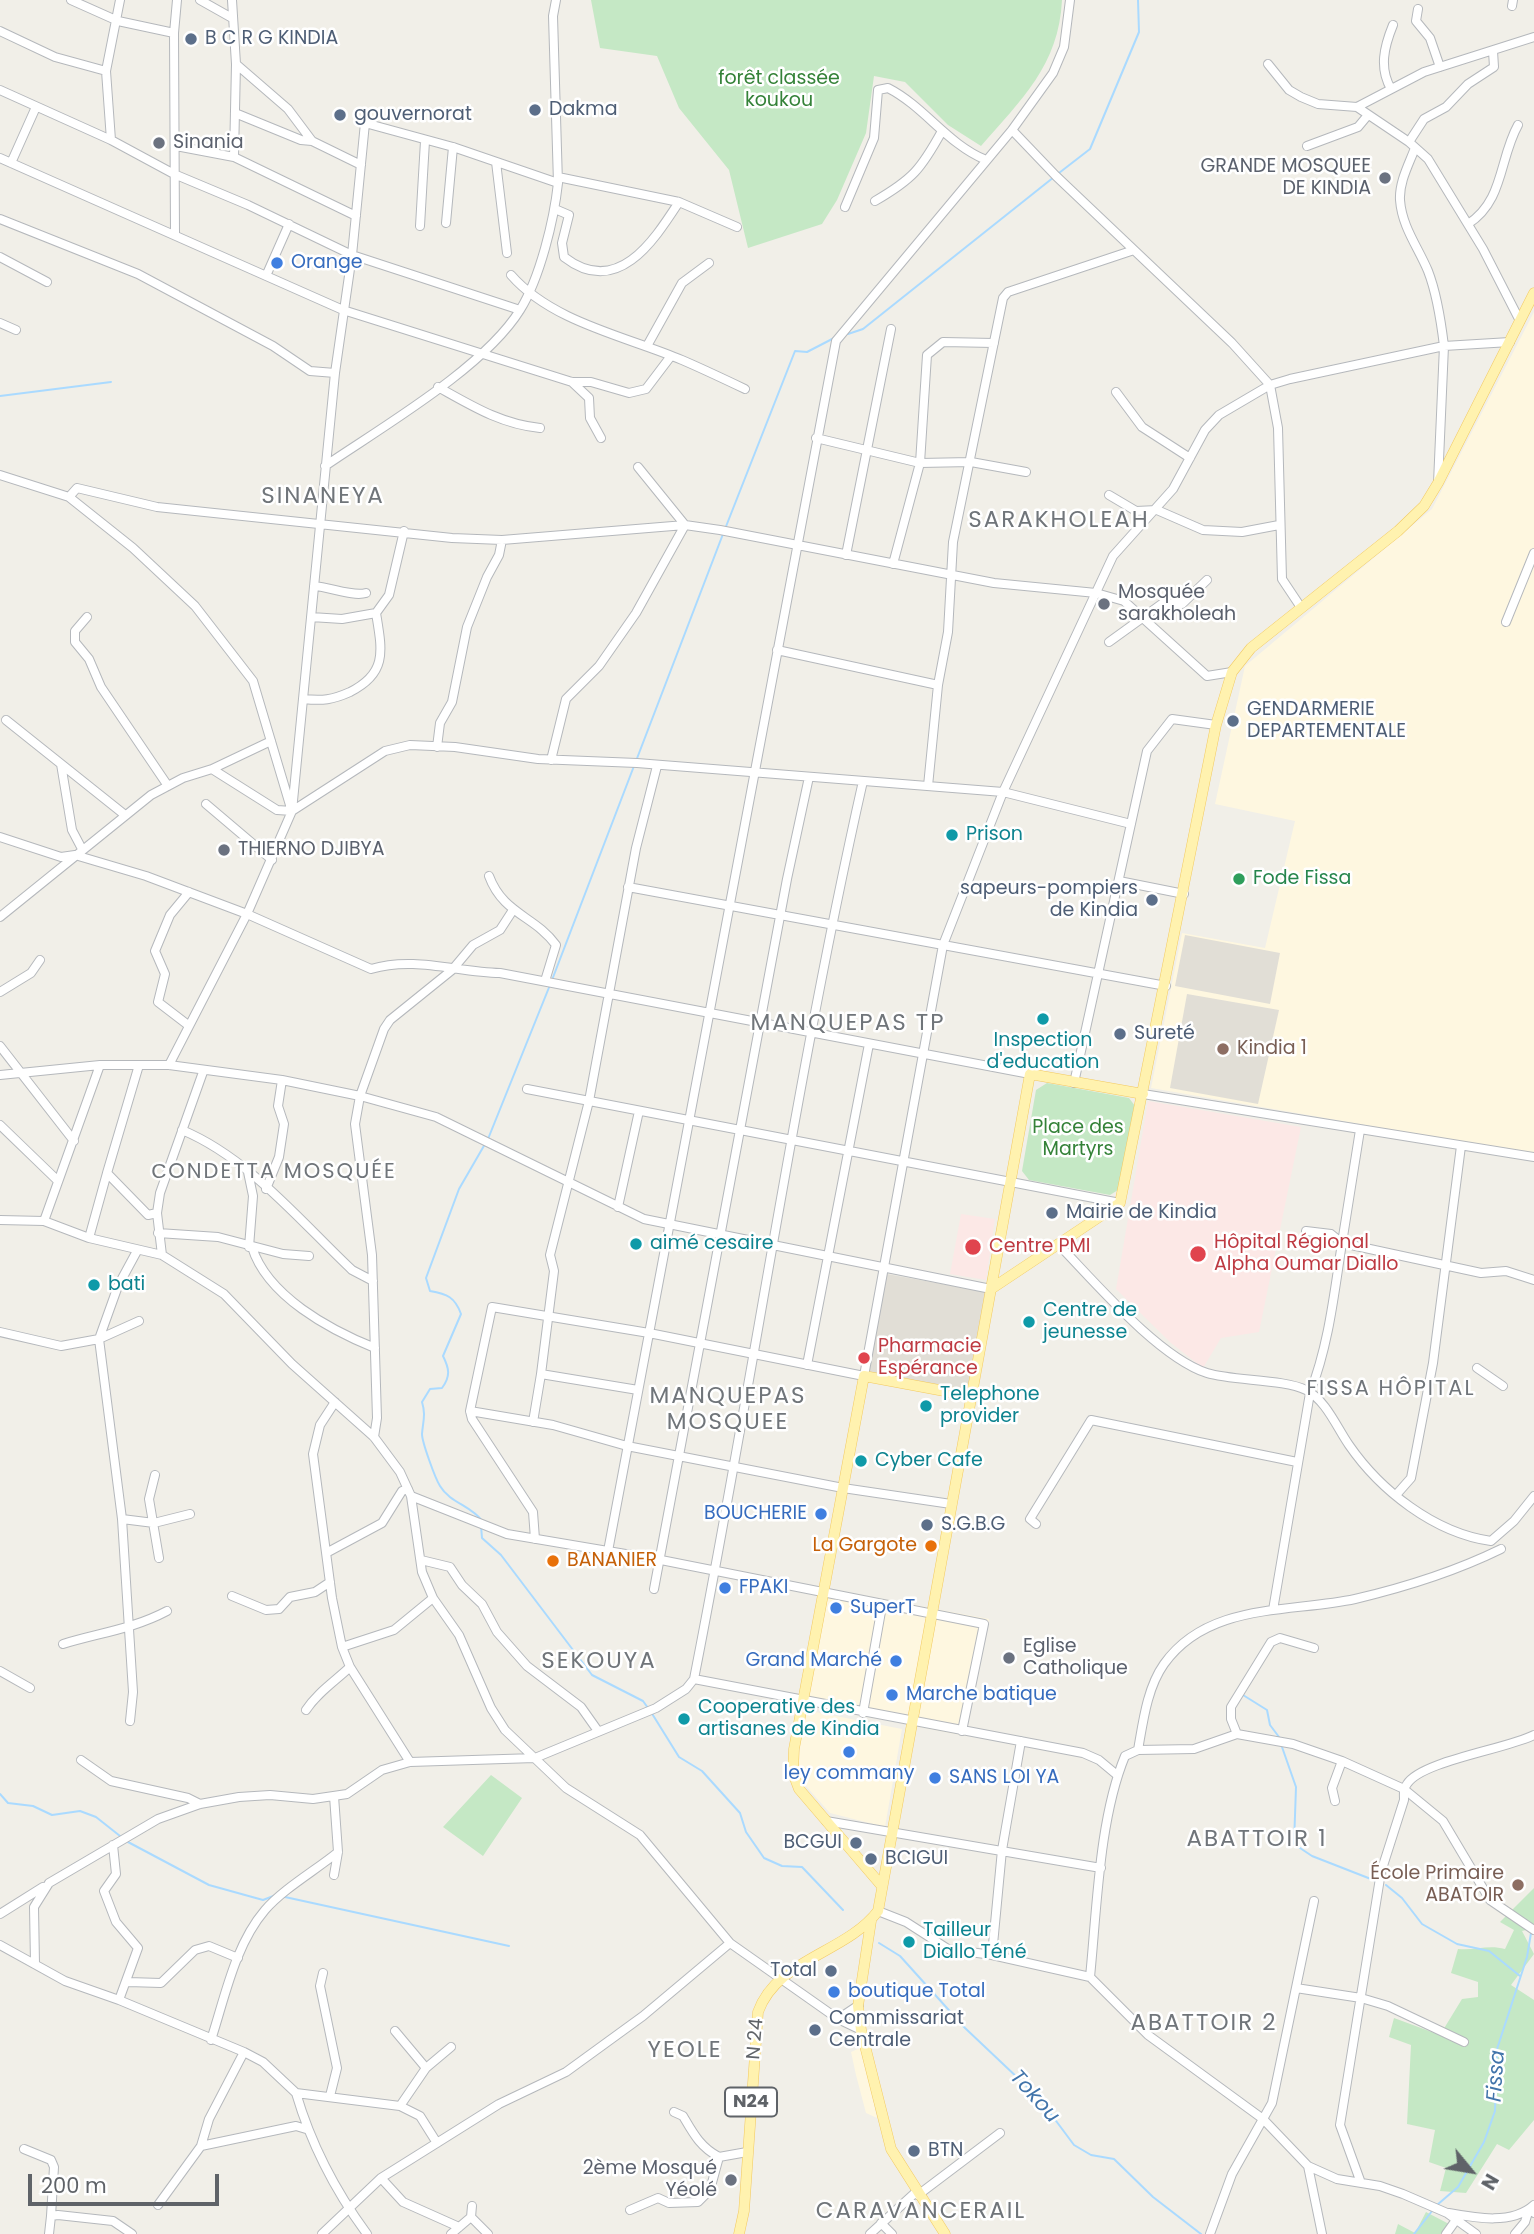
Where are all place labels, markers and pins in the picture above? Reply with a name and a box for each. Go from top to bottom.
place label: B C R G KINDIA [205,28,338,50]
marker: B C R G KINDIA [183,31,199,47]
place label: Dakma [549,99,617,121]
marker: Dakma [527,102,543,118]
place label: gouvernorat [354,104,472,126]
marker: gouvernorat [332,107,348,123]
place label: Sinania [173,132,244,154]
marker: Sinania [151,135,167,151]
place label: GRANDE MOSQUEE DE KINDIA [1201,156,1371,200]
marker: GRANDE MOSQUEE DE KINDIA [1377,170,1393,186]
place label: Orange [291,252,363,274]
marker: Orange [269,255,285,271]
place label: Mosquée sarakholeah [1118,582,1236,626]
marker: Mosquée sarakholeah [1096,596,1112,612]
place label: GENDARMERIE DEPARTEMENTALE [1247,699,1406,743]
marker: GENDARMERIE DEPARTEMENTALE [1225,713,1241,729]
place label: Prison [966,824,1023,846]
marker: Prison [944,827,960,843]
place label: THIERNO DJIBYA [238,839,384,861]
marker: THIERNO DJIBYA [216,842,232,858]
place label: Fode Fissa [1253,868,1351,890]
marker: Fode Fissa [1231,871,1247,887]
place label: sapeurs-pompiers de Kindia [960,878,1138,922]
marker: sapeurs-pompiers de Kindia [1144,892,1160,908]
marker: Inspection d'education [1035,1011,1051,1027]
place label: Sureté [1134,1023,1195,1045]
marker: Sureté [1112,1026,1128,1042]
place label: Inspection d'education [987,1030,1099,1074]
place label: Kindia 1 [1237,1038,1307,1060]
marker: Kindia 1 [1215,1041,1231,1057]
place label: Mairie de Kindia [1066,1202,1217,1224]
marker: Mairie de Kindia [1044,1205,1060,1221]
place label: Hôpital Régional Alpha Oumar Diallo [1214,1232,1399,1276]
place label: aimé cesaire [650,1233,774,1255]
marker: aimé cesaire [628,1236,644,1252]
place label: Centre PMI [989,1236,1090,1258]
marker: Centre PMI [963,1237,983,1257]
marker: Hôpital Régional Alpha Oumar Diallo [1188,1244,1208,1264]
place label: bati [108,1274,145,1296]
marker: bati [86,1277,102,1293]
place label: Centre de jeunesse [1043,1300,1137,1344]
marker: Centre de jeunesse [1021,1314,1037,1330]
place label: Pharmacie Espérance [878,1336,981,1380]
marker: Pharmacie Espérance [856,1350,872,1366]
place label: Telephone provider [940,1384,1040,1428]
marker: Telephone provider [918,1398,934,1414]
place label: Cyber Cafe [875,1450,983,1472]
marker: Cyber Cafe [853,1453,869,1469]
place label: BOUCHERIE [704,1503,807,1525]
marker: BOUCHERIE [813,1506,829,1522]
place label: S.G.B.G [941,1514,1005,1536]
marker: S.G.B.G [919,1517,935,1533]
place label: La Gargote [812,1535,917,1557]
marker: La Gargote [923,1538,939,1554]
place label: BANANIER [567,1550,657,1572]
marker: BANANIER [545,1553,561,1569]
place label: FPAKI [739,1577,788,1599]
marker: FPAKI [717,1580,733,1596]
place label: SuperT [850,1597,915,1619]
marker: SuperT [828,1600,844,1616]
place label: Eglise Catholique [1023,1636,1128,1680]
place label: Grand Marché [745,1650,882,1672]
marker: Eglise Catholique [1001,1650,1017,1666]
marker: Grand Marché [888,1653,904,1669]
place label: Marche batique [906,1684,1057,1706]
marker: Marche batique [884,1687,900,1703]
place label: Cooperative des artisanes de Kindia [698,1697,879,1741]
marker: Cooperative des artisanes de Kindia [676,1711,692,1727]
marker: ley commany [841,1744,857,1760]
place label: ley commany [784,1763,914,1785]
place label: SANS LOI YA [949,1767,1059,1789]
marker: SANS LOI YA [927,1770,943,1786]
place label: BCGUI [783,1832,842,1854]
marker: BCGUI [848,1835,864,1851]
place label: BCIGUI [885,1848,948,1870]
marker: BCIGUI [863,1851,879,1867]
place label: École Primaire ABATOIR [1370,1863,1504,1907]
marker: École Primaire ABATOIR [1510,1877,1526,1893]
place label: Tailleur Diallo Téné [923,1920,1027,1964]
marker: Tailleur Diallo Téné [901,1934,917,1950]
place label: Total [770,1960,817,1982]
marker: Total [823,1963,839,1979]
place label: boutique Total [848,1981,985,2003]
marker: boutique Total [826,1984,842,2000]
place label: Commissariat Centrale [829,2008,964,2052]
marker: Commissariat Centrale [807,2022,823,2038]
place label: BTN [928,2140,963,2162]
marker: BTN [906,2143,922,2159]
place label: 2ème Mosqué Yéolé [583,2158,717,2202]
marker: 2ème Mosqué Yéolé [723,2172,739,2188]

